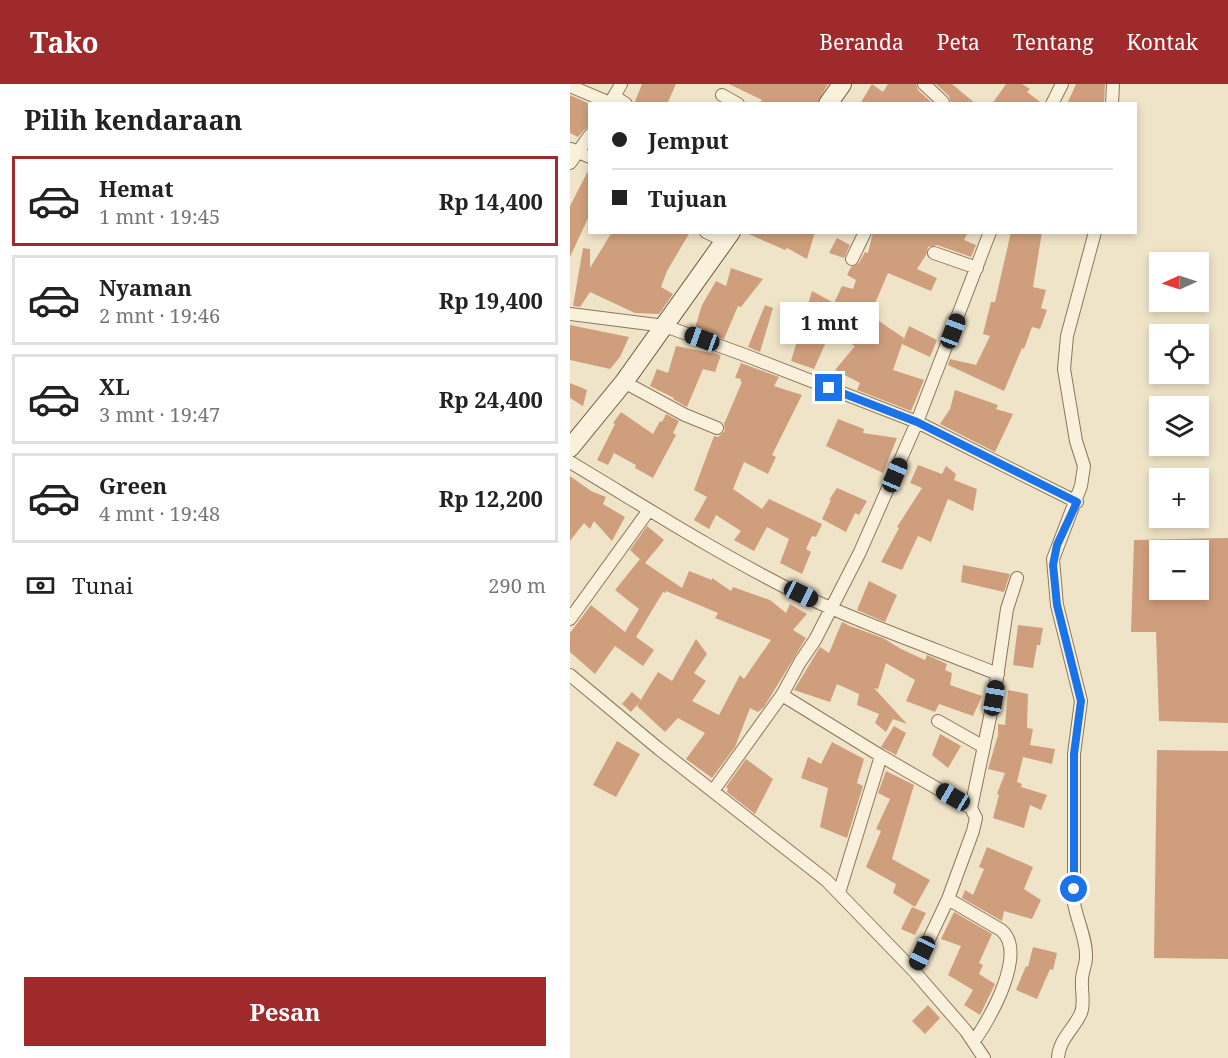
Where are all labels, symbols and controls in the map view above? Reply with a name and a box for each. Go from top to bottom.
text: Tako [30,23,99,61]
text: Beranda [819,28,904,56]
text: Peta [937,28,980,56]
text: Tentang [1013,28,1094,56]
text: Kontak [1127,28,1198,56]
text: Pilih kendaraan [24,101,243,138]
text: Jemput [648,125,729,155]
text: Hemat [99,173,173,203]
icon: car [27,174,81,228]
text: Tujuan [648,183,727,213]
text: Rp 14,400 [439,186,543,216]
text: 1 mnt · 19:45 [99,203,220,230]
north arrow [1149,252,1209,312]
map controls [1149,252,1209,600]
text: Nyaman [99,272,192,302]
icon: car [27,273,81,327]
text: Rp 19,400 [439,285,543,315]
callout: 1 mnt [780,301,878,343]
text: 2 mnt · 19:46 [99,302,220,329]
text: 1 mnt [801,309,858,336]
car [938,311,968,351]
car [682,324,722,354]
button: locate [1149,324,1209,384]
text: XL [99,371,130,401]
icon: car [27,372,81,426]
route end [815,374,842,401]
text: Rp 24,400 [439,384,543,414]
button: layers [1149,396,1209,456]
text: 3 mnt · 19:47 [99,401,220,428]
car [880,455,910,495]
button: + [1149,468,1209,528]
text: Green [99,470,167,500]
icon: car [27,471,81,525]
text: Rp 12,200 [439,483,543,513]
text: 4 mnt · 19:48 [99,500,220,527]
button: − [1149,540,1209,600]
icon: cash [24,569,57,602]
text: Tunai [72,570,133,600]
text: 290 m [488,572,546,599]
car [781,578,821,610]
car [982,679,1006,717]
car [933,780,973,814]
route start [1060,875,1087,902]
car [906,933,938,973]
button: Pesan [24,977,546,1046]

